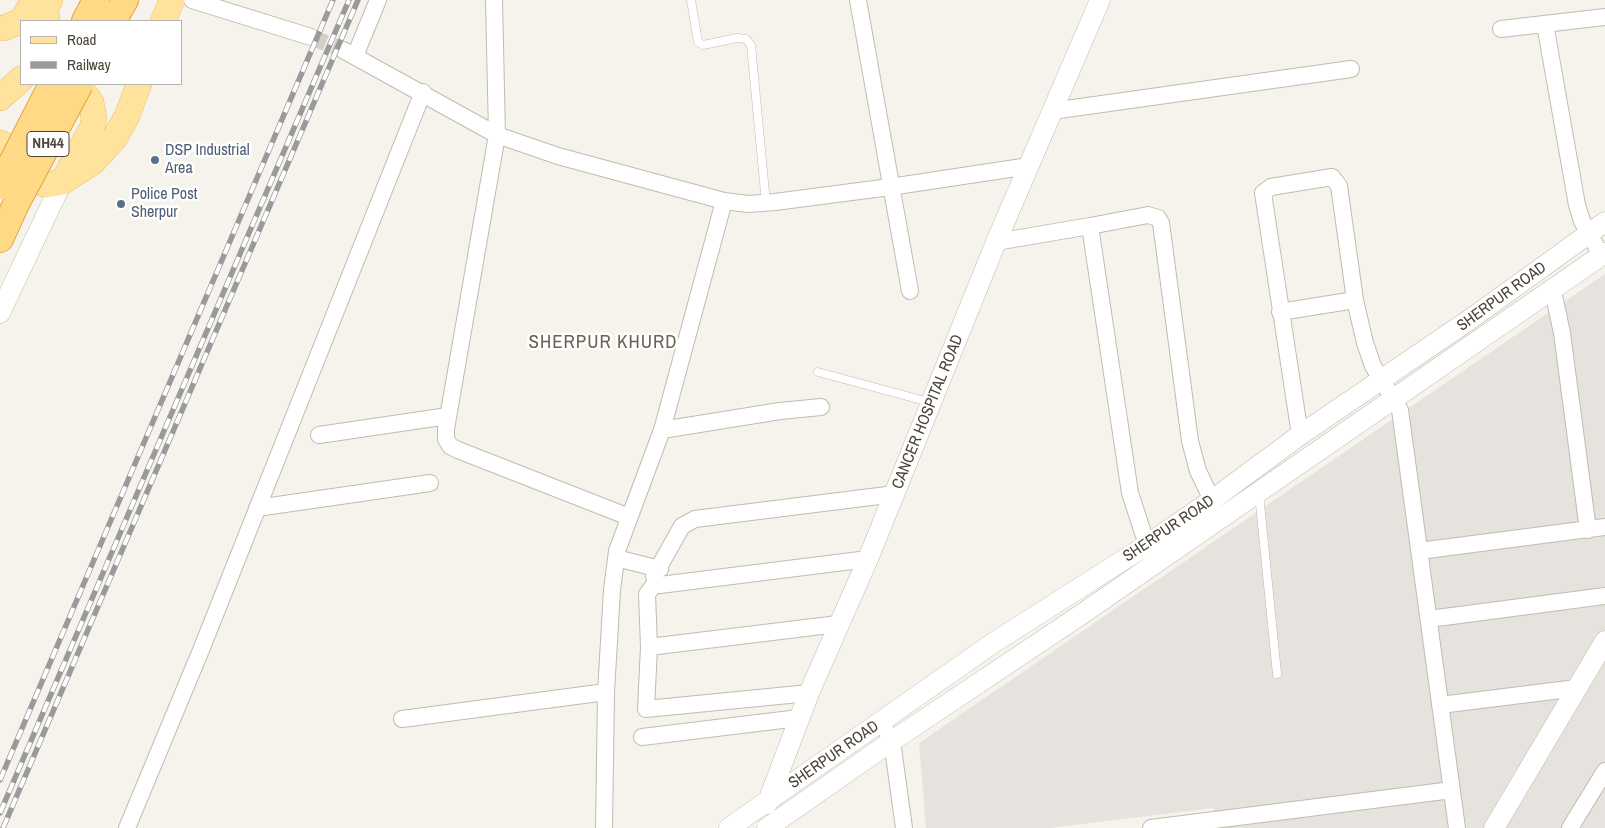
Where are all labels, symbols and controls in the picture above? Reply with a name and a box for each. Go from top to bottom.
legend [20,20,182,85]
text: Road [67,29,96,50]
text: Railway [67,54,111,75]
road number: NH44 [27,132,69,156]
place label: DSP Industrial Area [165,141,250,179]
marker: DSP Industrial Area [149,154,161,166]
place label: Police Post Sherpur [131,185,197,223]
marker: Police Post Sherpur [115,198,127,210]
street label: SHERPUR ROAD [1454,258,1550,336]
district label: SHERPUR KHURD [527,332,679,354]
street label: CANCER HOSPITAL ROAD [888,332,968,492]
street label: SHERPUR ROAD [1120,491,1218,567]
street label: SHERPUR ROAD [785,717,883,793]

